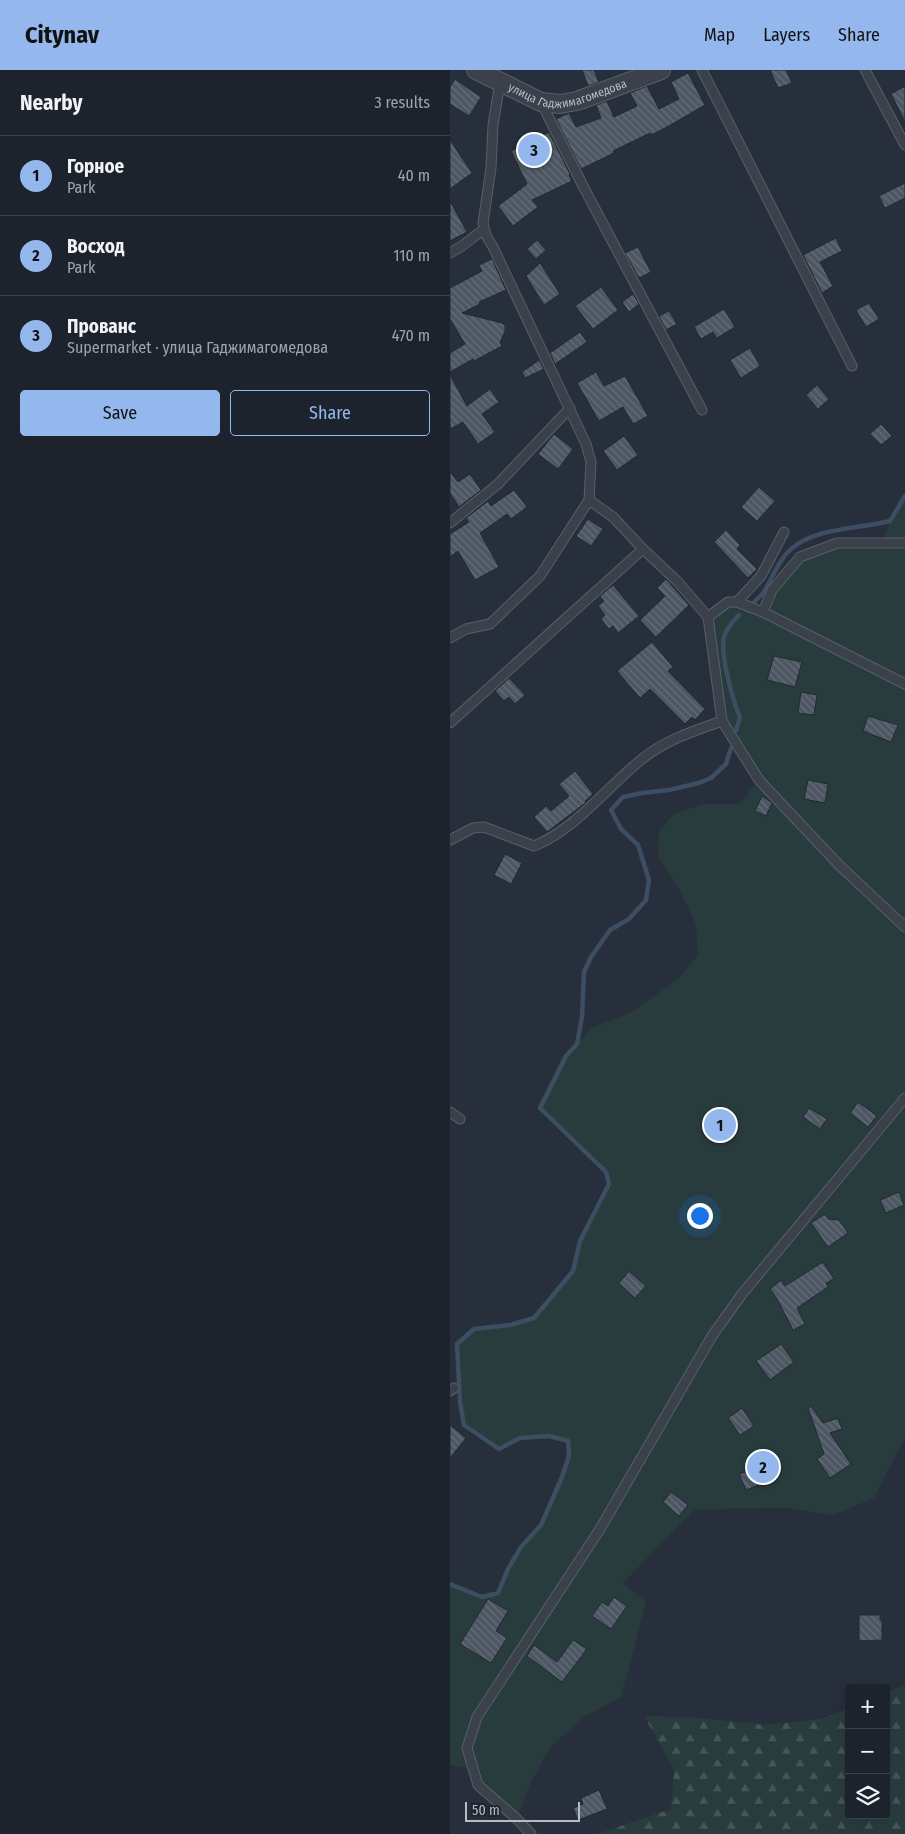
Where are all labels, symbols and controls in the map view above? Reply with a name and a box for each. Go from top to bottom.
text: Citynav [25,21,99,49]
text: Map [704,24,735,46]
text: Layers [763,24,810,46]
text: Share [838,24,880,46]
street label: улица Гаджимагомедова [506,74,630,90]
text: улица Гаджимагомедова [506,76,629,111]
text: Nearby [20,90,82,116]
text: 3 results [374,93,430,112]
pin: 3 [518,131,550,169]
text: Горное [67,155,124,178]
text: 1 [33,166,39,185]
text: 40 m [398,166,430,185]
text: Park [67,178,95,197]
text: Восход [67,235,124,258]
text: 2 [32,246,40,265]
text: 110 m [393,246,430,265]
text: Park [67,258,95,277]
text: Прованс [67,315,136,338]
text: 3 [32,326,40,345]
text: 470 m [392,326,430,345]
text: Supermarket · улица Гаджимагомедова [67,338,328,357]
button: Save [20,390,220,436]
button: Share [230,390,430,436]
pin: 1 [704,1106,736,1144]
your location [687,1203,713,1229]
pin: 2 [747,1448,779,1486]
map controls [845,1684,890,1819]
button: + [845,1684,890,1729]
button: − [845,1729,890,1774]
button: layers [845,1774,890,1819]
scale bar [465,1799,580,1822]
text: 50 m [472,1802,500,1819]

